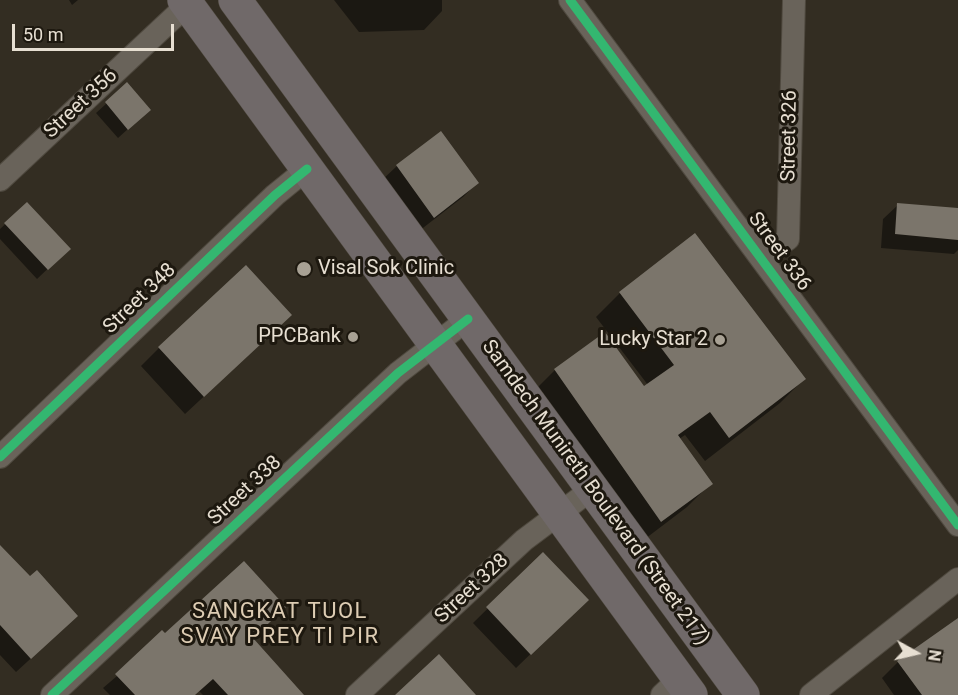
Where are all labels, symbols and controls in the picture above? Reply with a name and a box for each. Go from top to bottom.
scale bar [15,12,177,50]
text: 50 m [23,24,63,45]
street label: Street 356 [39,64,123,144]
street label: Street 326 [777,90,803,182]
street label: Street 336 [742,208,816,296]
place label: Visal Sok Clinic [318,257,454,281]
street label: Street 348 [99,259,181,339]
marker: Visal Sok Clinic [295,260,313,278]
place label: PPCBank [258,325,341,349]
place label: Lucky Star 2 [599,328,708,352]
marker: PPCBank [346,330,360,344]
marker: Lucky Star 2 [713,333,727,347]
street label: Samdech Munireth Boulevard (Street 217) [476,336,714,650]
street label: Street 338 [203,451,287,531]
street label: Street 328 [430,549,514,629]
district label: SANGKAT TUOL SVAY PREY TI PIR [181,599,379,650]
north arrow [886,623,946,683]
text: N [924,649,945,662]

